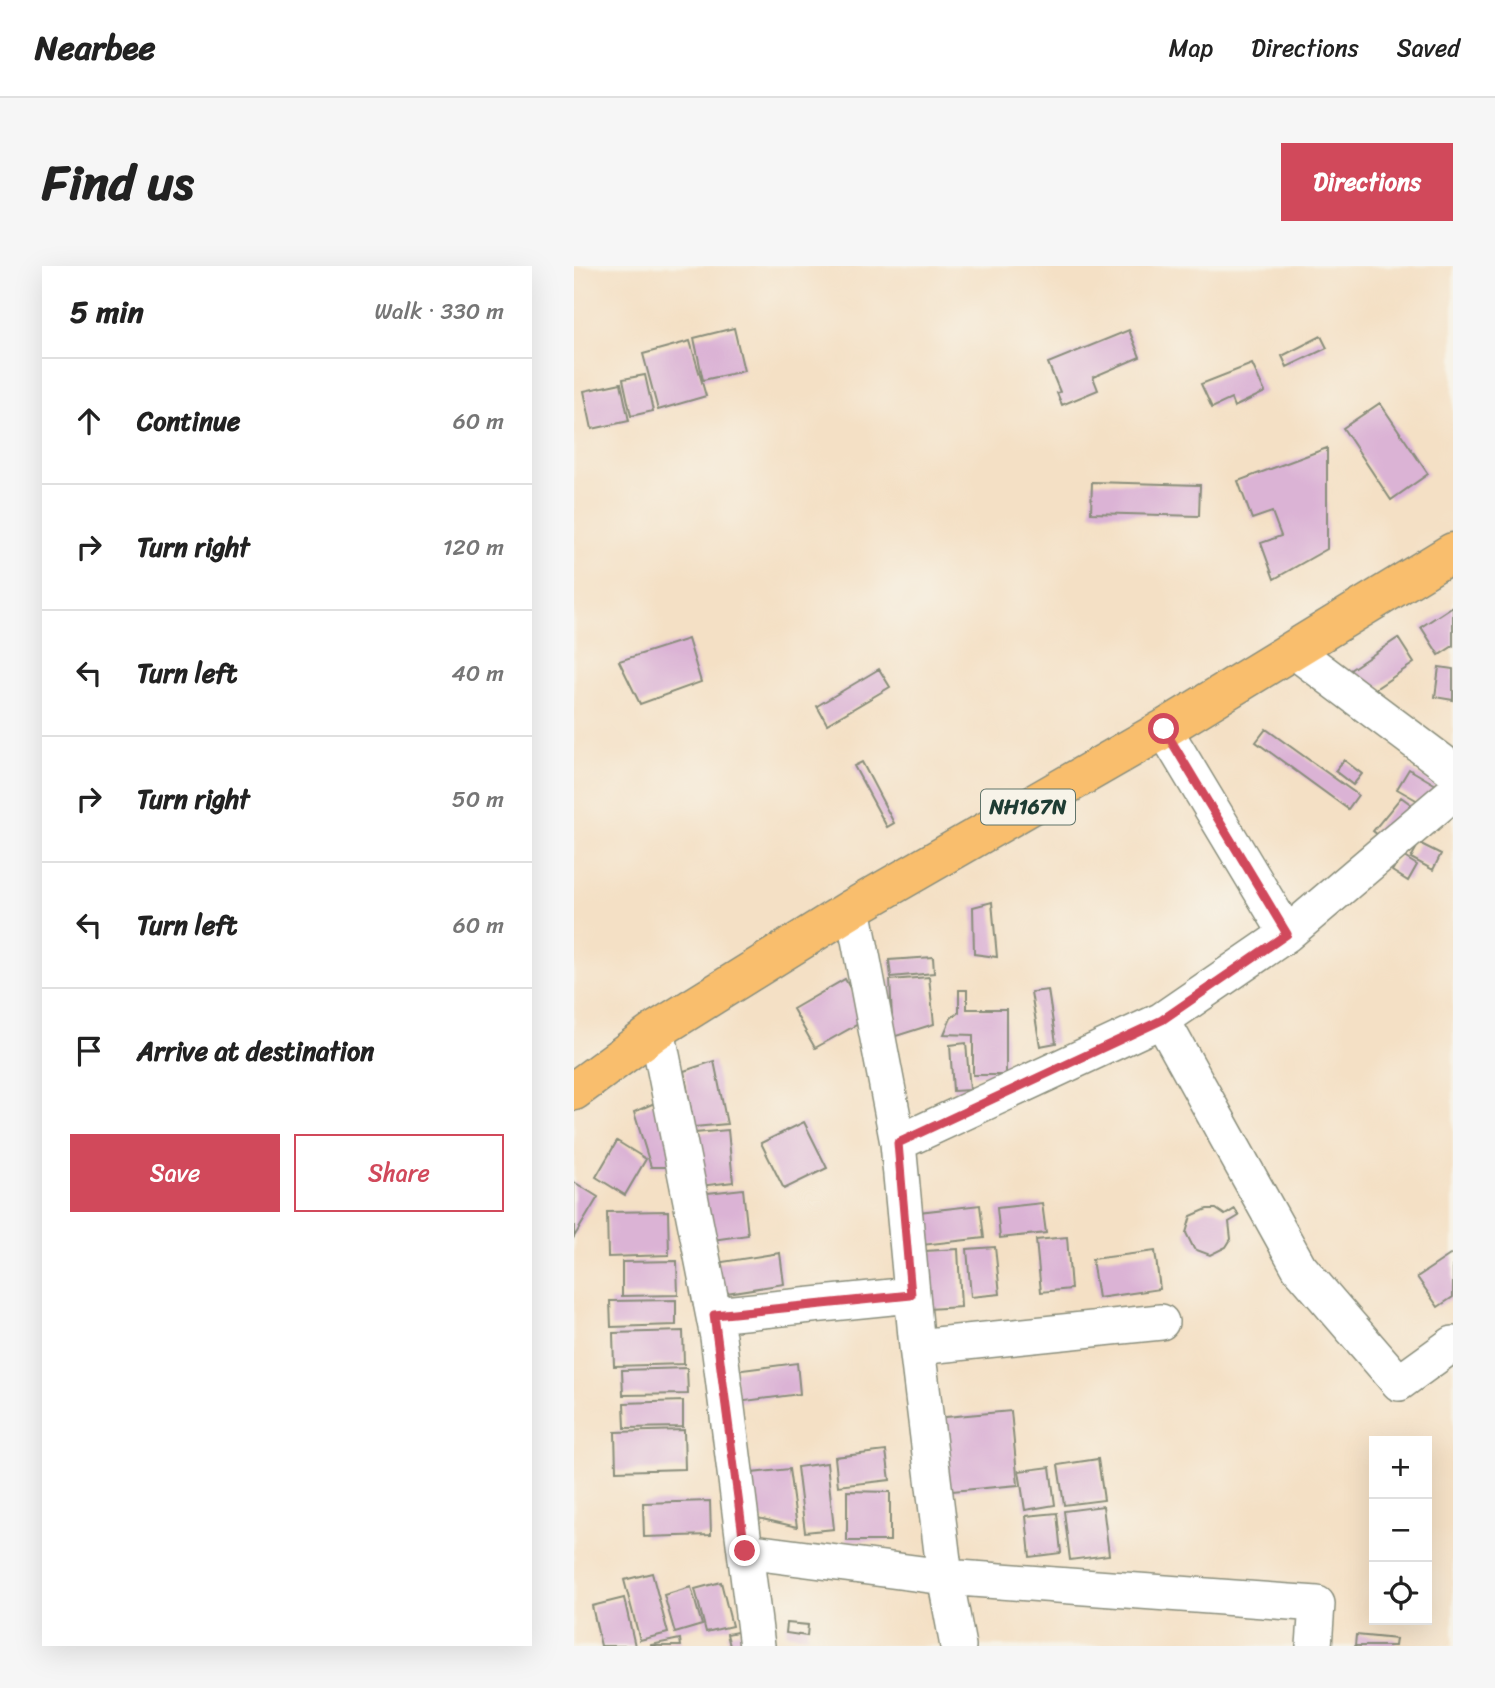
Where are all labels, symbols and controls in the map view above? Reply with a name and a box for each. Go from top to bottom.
text: Nearbee [35,19,155,77]
text: Map [1169,27,1213,69]
text: Directions [1251,27,1359,69]
text: Saved [1397,27,1460,69]
text: Find us [42,139,194,226]
button: Directions [1281,143,1453,221]
text: 5 min [70,285,144,339]
text: Walk · 330 m [374,291,504,332]
text: Continue [137,398,240,444]
text: 60 m [453,401,504,442]
icon: ahead [70,402,108,440]
text: Turn right [137,524,250,570]
text: 120 m [443,527,504,568]
icon: right [70,528,108,566]
text: Turn left [137,650,237,696]
text: 40 m [451,653,504,694]
icon: left [70,654,108,692]
route start [1148,713,1179,744]
text: Turn right [137,776,250,822]
text: 50 m [452,779,504,820]
icon: right [70,780,108,818]
road number: NH167N [981,790,1075,824]
text: Turn left [137,902,237,948]
text: 60 m [453,905,504,946]
icon: left [70,906,108,944]
text: Arrive at destination [137,1028,374,1074]
icon: arrive [70,1032,108,1070]
button: Save [70,1134,280,1212]
button: Share [294,1134,504,1212]
map controls [1369,1436,1432,1625]
button: + [1369,1436,1432,1499]
button: − [1369,1499,1432,1562]
route end [729,1535,760,1566]
button: locate [1369,1562,1432,1625]

